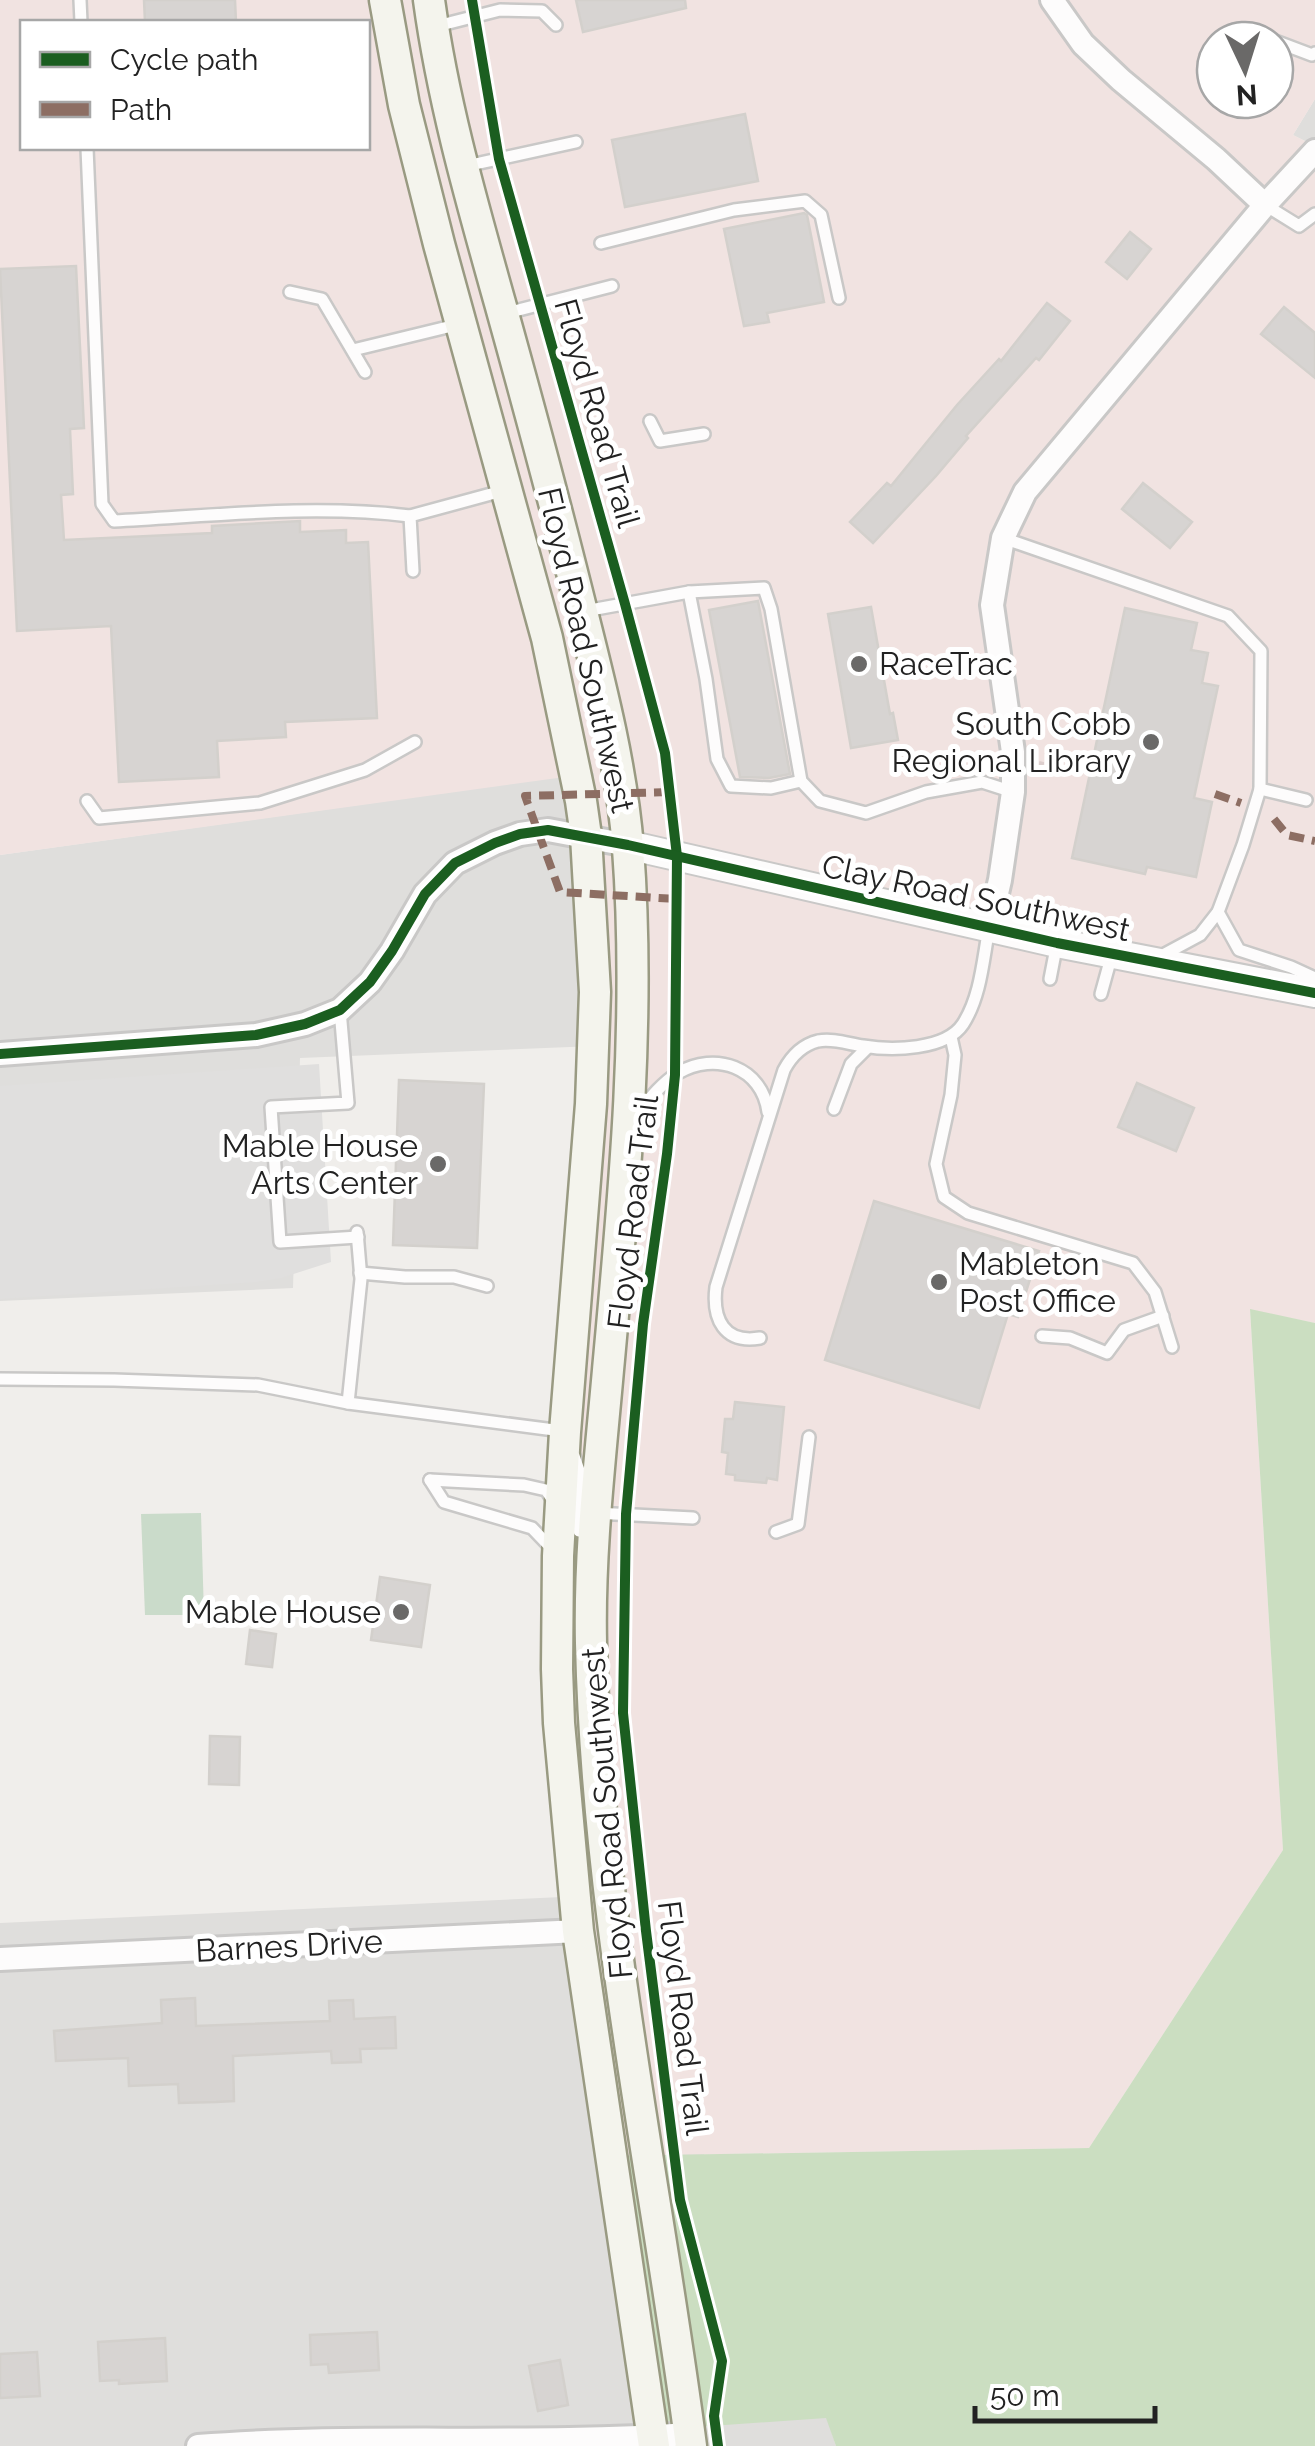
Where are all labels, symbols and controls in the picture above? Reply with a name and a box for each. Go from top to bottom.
legend [20,20,370,150]
north arrow [1195,20,1295,120]
text: Cycle path [110,42,258,77]
text: N [1235,77,1259,112]
text: Path [110,92,172,127]
street label: Floyd Road Trail [547,294,648,532]
street label: Floyd Road Southwest [531,484,642,816]
place label: RaceTrac [879,645,1013,682]
marker: RaceTrac [848,653,870,675]
place label: South Cobb Regional Library [892,705,1131,779]
marker: South Cobb Regional Library [1140,731,1162,753]
street label: Clay Road Southwest [819,847,1134,948]
street label: Floyd Road Trail [600,1092,665,1331]
place label: Mable House Arts Center [222,1127,418,1201]
marker: Mable House Arts Center [427,1153,449,1175]
place label: Mableton Post Office [959,1245,1116,1319]
marker: Mableton Post Office [928,1271,950,1293]
place label: Mable House [185,1593,381,1630]
marker: Mable House [390,1601,412,1623]
street label: Floyd Road Southwest [574,1645,639,1980]
street label: Floyd Road Trail [651,1899,716,2137]
street label: Barnes Drive [194,1922,384,1969]
scale bar [975,2361,1155,2423]
text: 50 m [990,2378,1060,2413]

